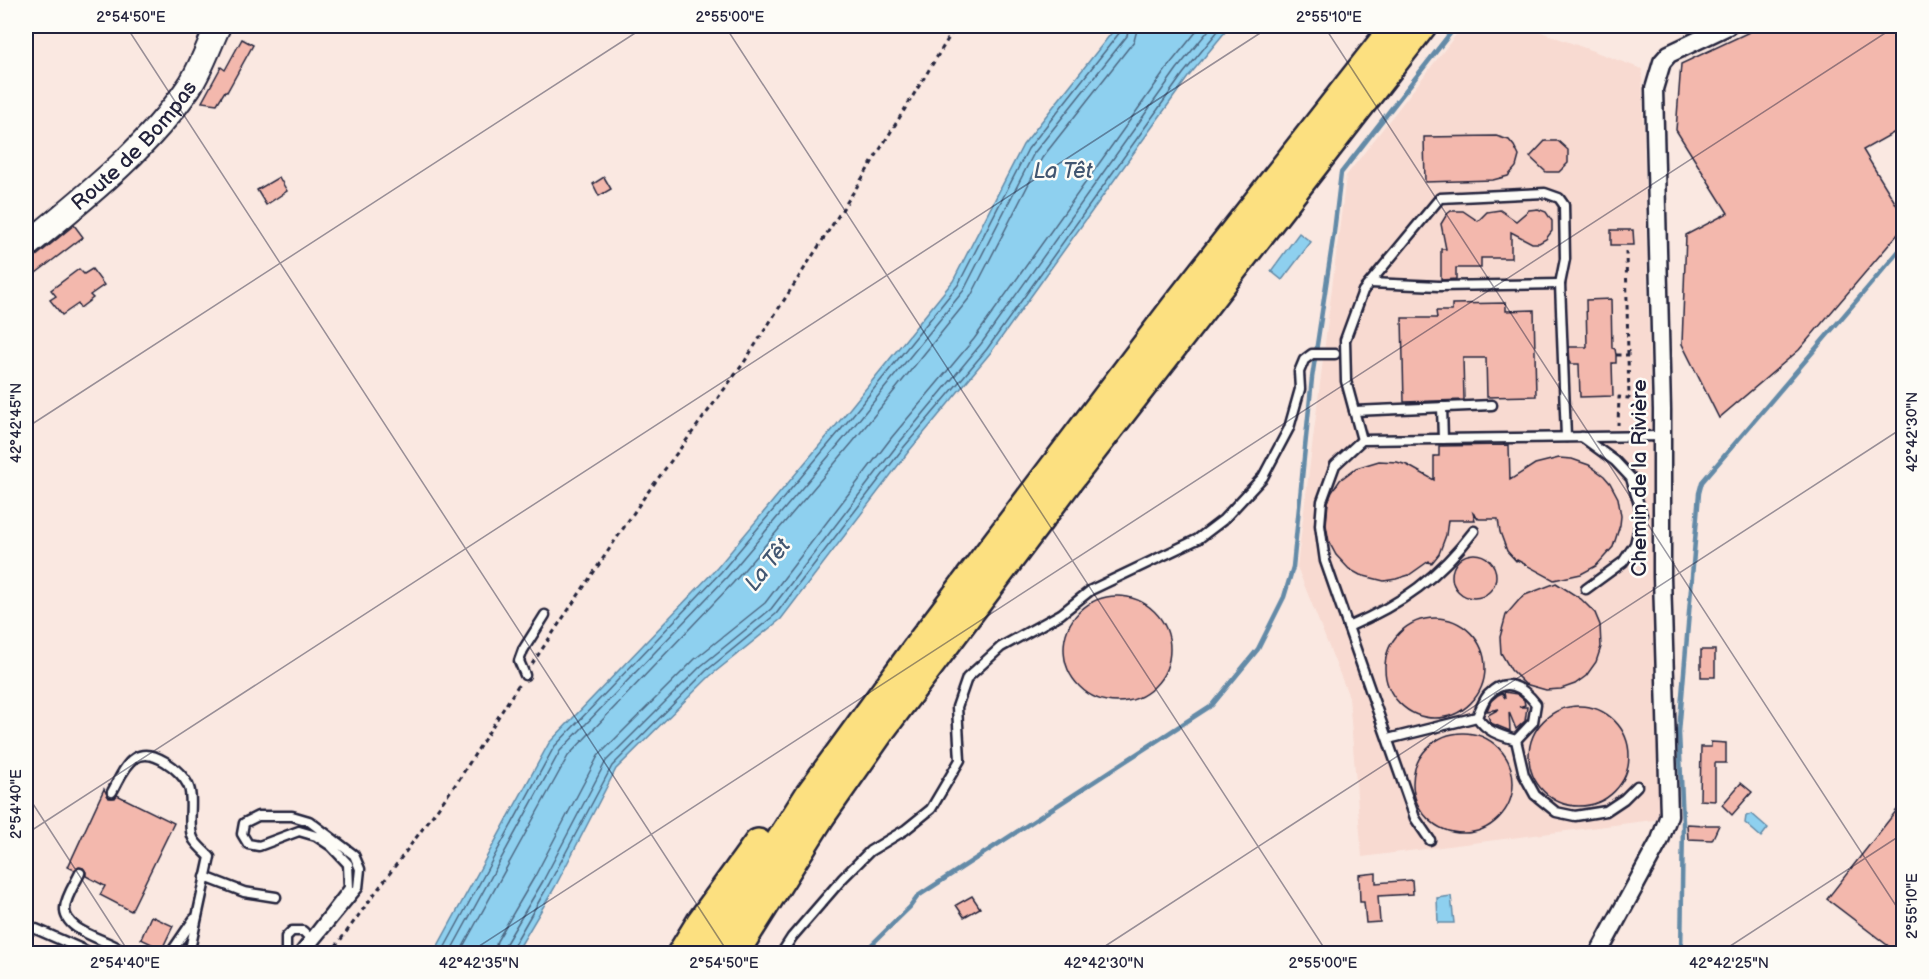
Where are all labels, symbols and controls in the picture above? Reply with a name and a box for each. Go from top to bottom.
text: 2°54'50"E [96,8,166,27]
text: 2°55'00"E [696,8,765,27]
text: 2°55'10"E [1296,8,1362,27]
street label: Route de Bompas [66,76,202,216]
water label: La Têt [1034,158,1094,185]
street label: Chemin de la Rivière [1627,379,1652,577]
text: 42°42'45"N [7,383,26,463]
text: 42°42'30"N [1903,392,1922,472]
water label: La Têt [739,532,798,597]
text: 2°54'40"E [7,769,26,839]
text: 2°55'10"E [1903,873,1922,939]
text: 2°54'40"E [90,954,160,973]
text: 42°42'35"N [439,954,519,973]
text: 2°54'50"E [689,954,759,973]
text: 42°42'30"N [1064,954,1144,973]
text: 2°55'00"E [1289,954,1358,973]
text: 42°42'25"N [1689,954,1769,973]

